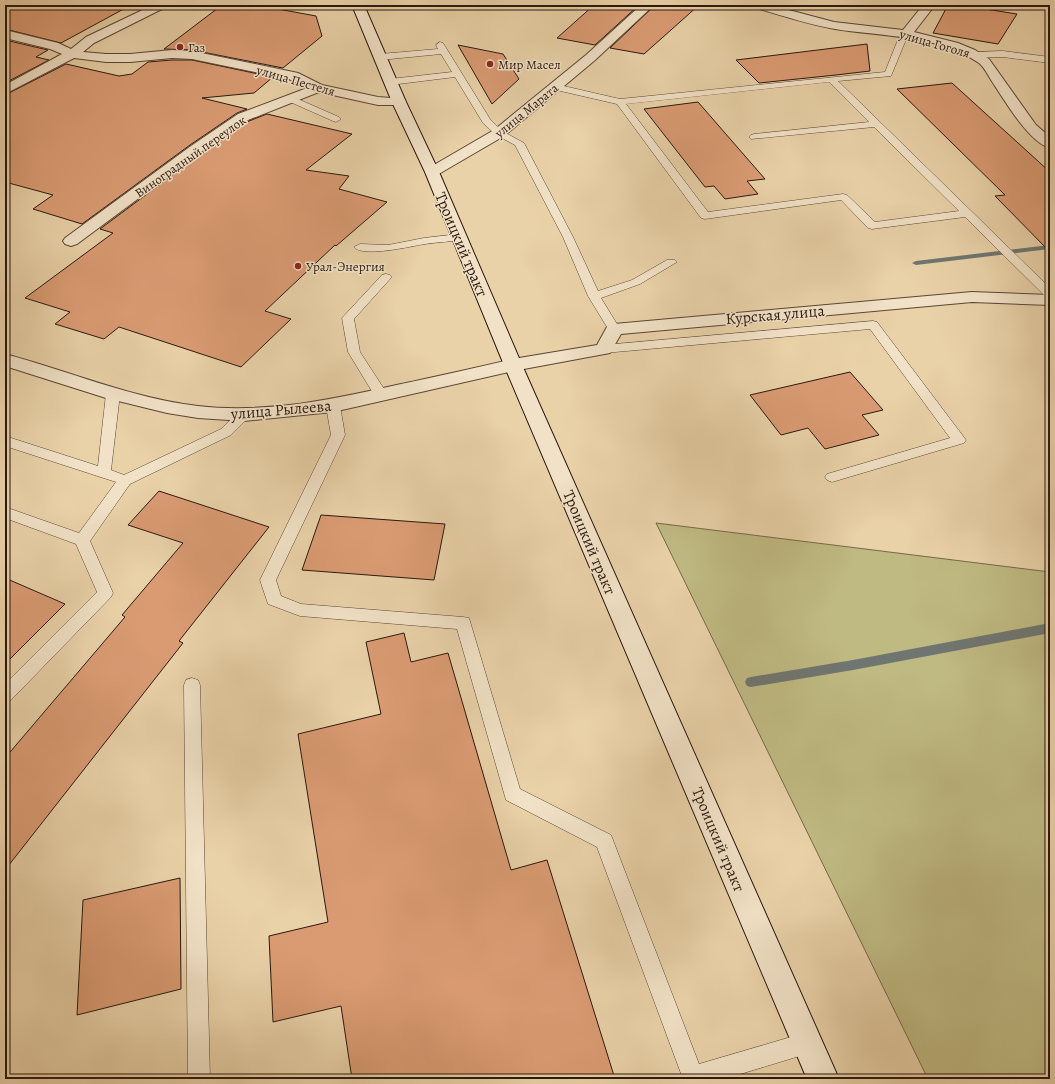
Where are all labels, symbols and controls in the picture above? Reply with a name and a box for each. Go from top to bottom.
street label: улица Гоголя [897,25,972,62]
place label: Газ [188,39,206,56]
marker: Газ [175,42,185,52]
place label: Мир Масел [498,56,561,73]
marker: Мир Масел [485,59,495,69]
street label: улица Пестеля [254,61,337,100]
street label: улица Марата [490,79,562,142]
street label: Виноградный переулок [131,111,250,201]
street label: Троицкий тракт [429,189,493,300]
place label: Урал-Энергия [306,258,385,275]
marker: Урал-Энергия [293,261,303,271]
street label: Курская улица [725,300,826,330]
street label: улица Рылеева [229,395,333,425]
street label: Троицкий тракт [557,487,621,598]
street label: Троицкий тракт [686,784,750,895]

